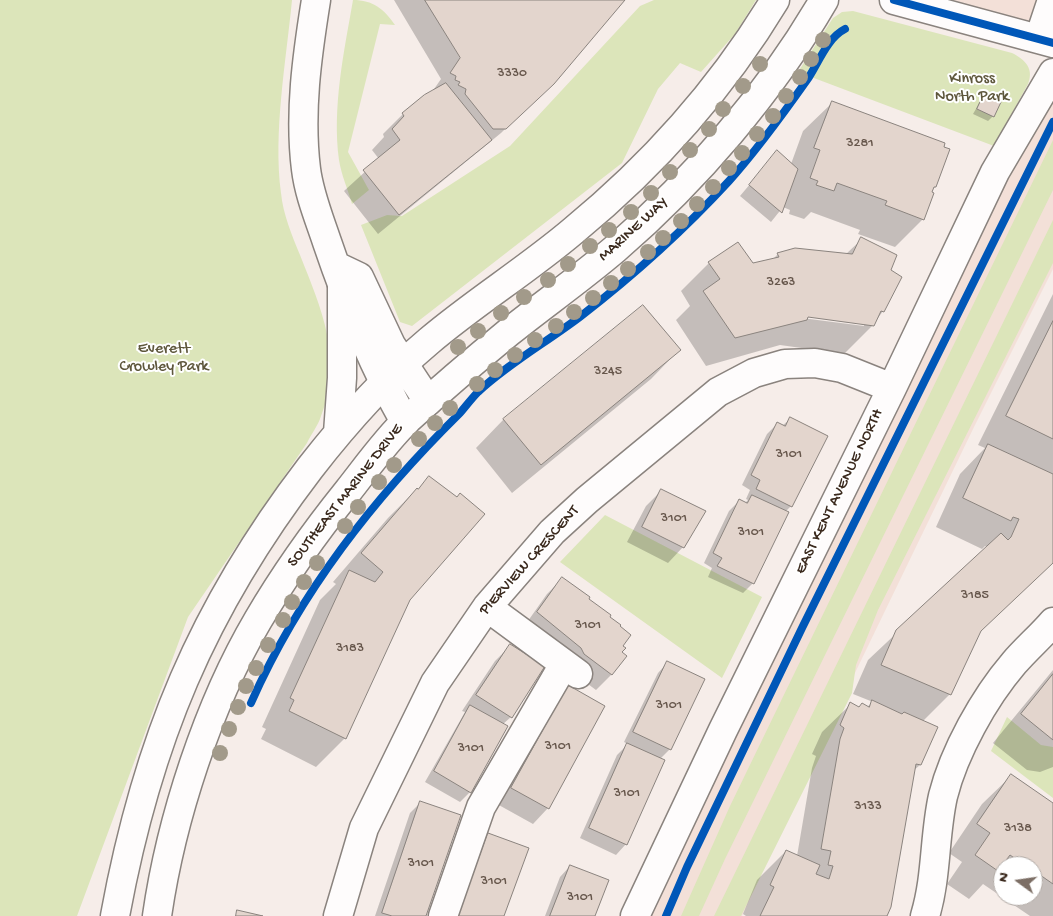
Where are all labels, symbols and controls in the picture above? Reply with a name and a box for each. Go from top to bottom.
house number: 3330 [497,66,527,82]
park label: Kinross North Park [935,70,1009,108]
house number: 3281 [846,136,874,152]
street label: MARINE WAY [595,194,673,266]
house number: 3263 [767,275,795,291]
park label: Everett Crowley Park [120,340,208,378]
house number: 3245 [594,364,622,380]
street label: EAST KENT AVENUE NORTH [792,406,888,578]
street label: SOUTHEAST MARINE DRIVE [284,420,408,572]
house number: 3101 [776,447,802,463]
street label: PIERVIEW CRESCENT [476,502,584,620]
house number: 3101 [661,511,687,527]
house number: 3101 [738,525,764,541]
house number: 3185 [961,588,989,604]
house number: 3101 [575,618,601,634]
house number: 3183 [336,641,364,657]
house number: 3101 [656,698,682,714]
house number: 3101 [545,739,571,755]
house number: 3101 [458,741,484,757]
house number: 3101 [614,786,640,802]
house number: 3133 [854,799,882,815]
house number: 3138 [1004,821,1032,837]
house number: 3101 [408,856,434,872]
north arrow [993,856,1043,906]
text: N [995,871,1013,884]
house number: 3101 [481,874,507,890]
house number: 3101 [567,890,593,906]

